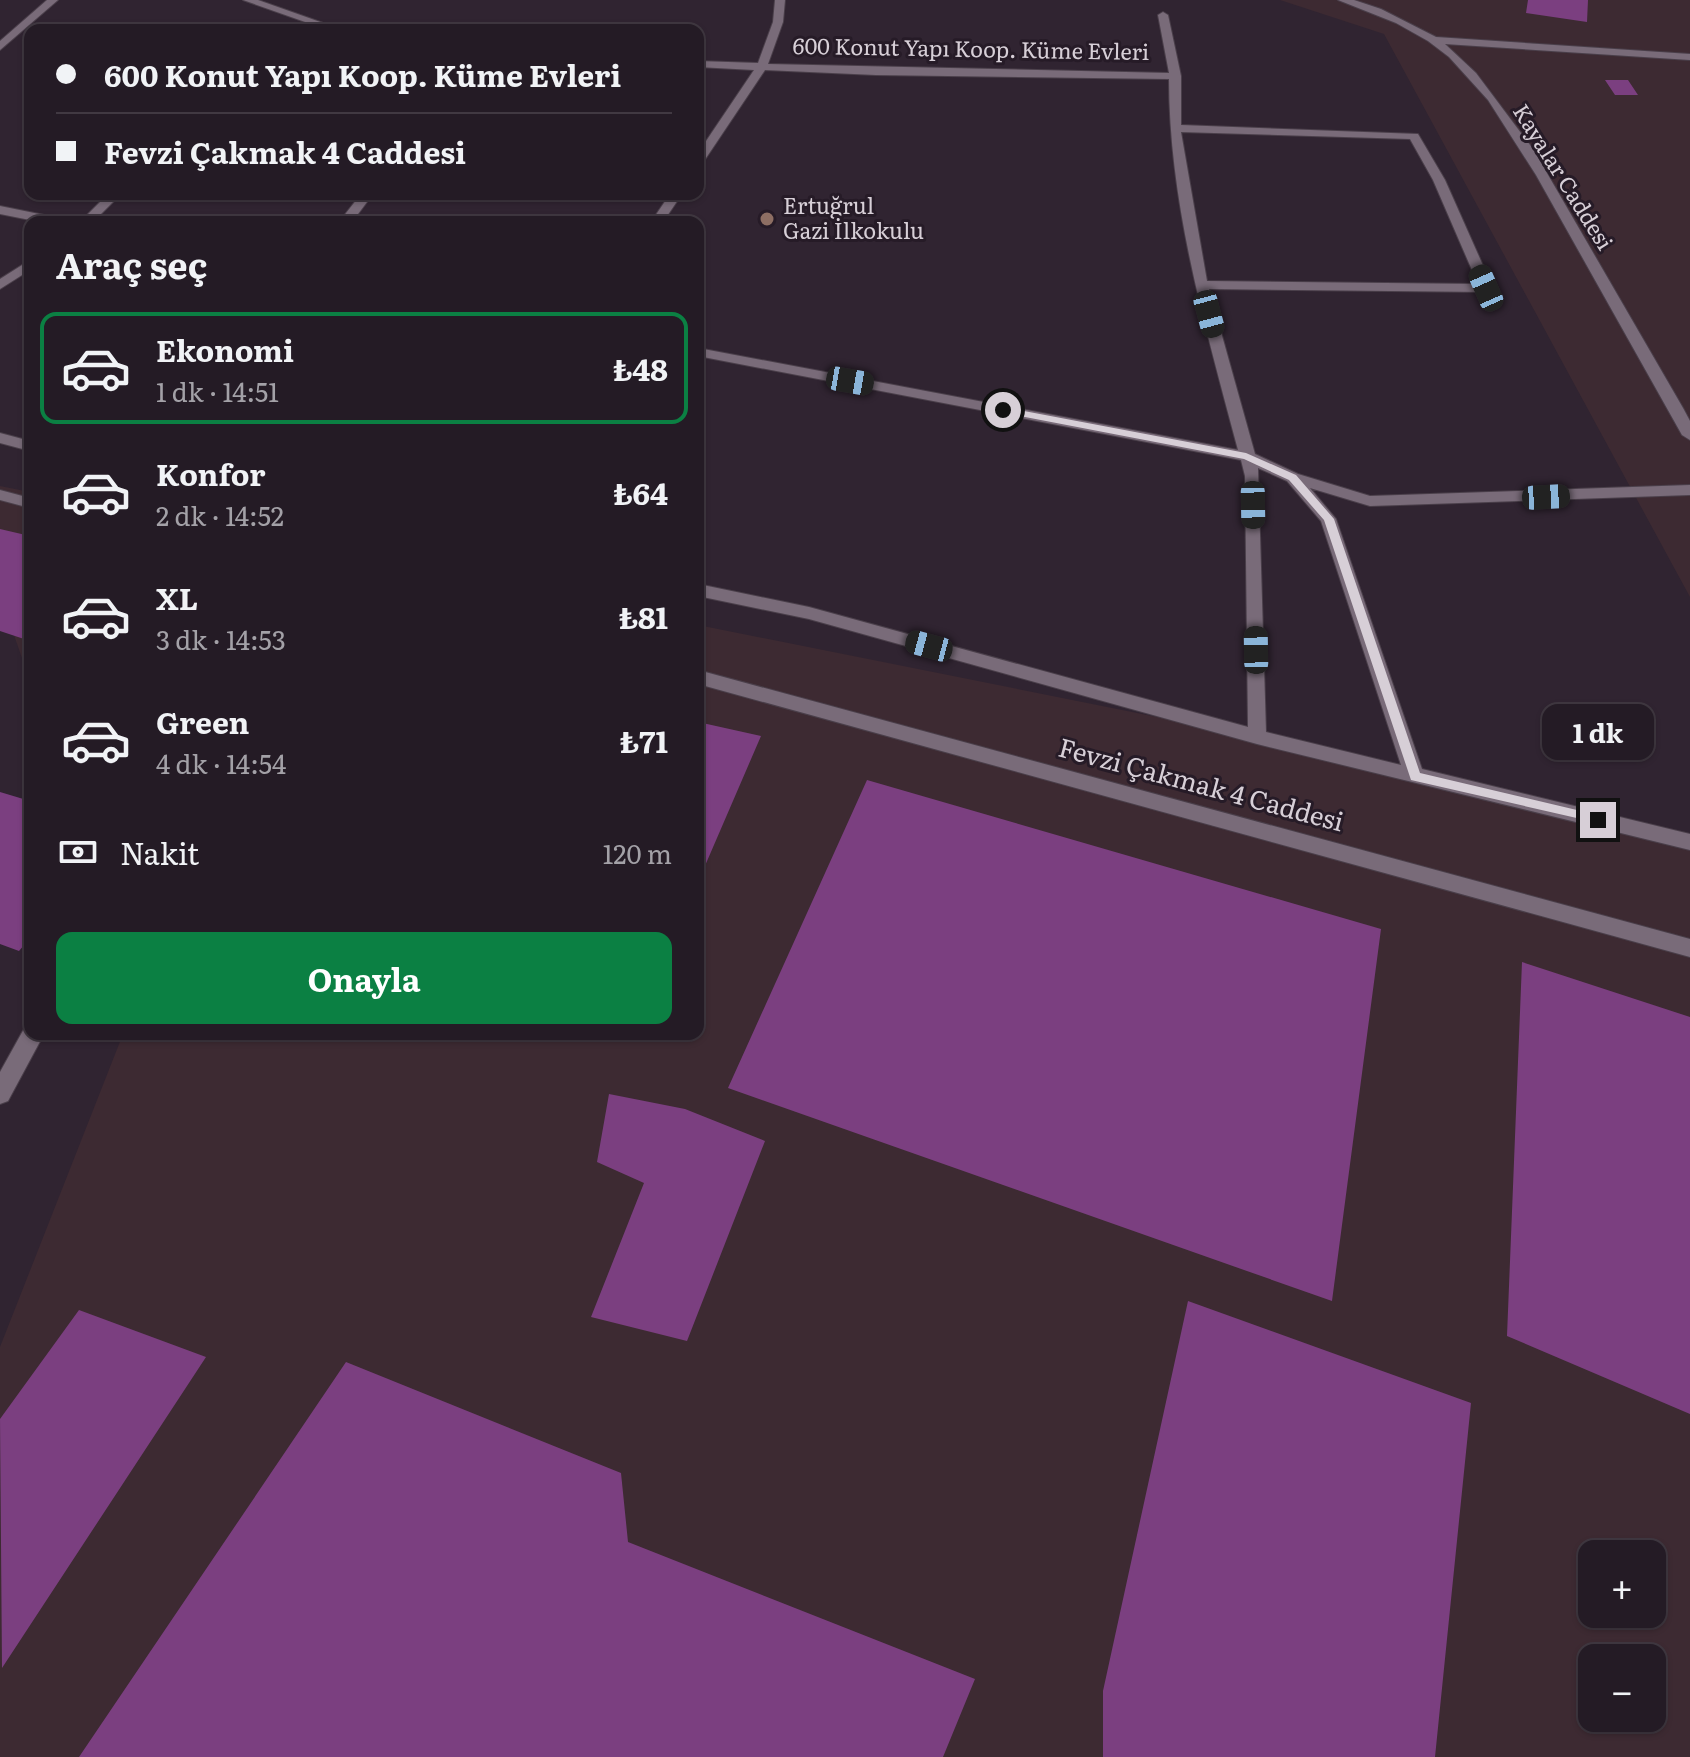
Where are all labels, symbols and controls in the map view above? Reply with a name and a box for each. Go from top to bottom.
street label: 600 Konut Yapı Koop. Küme Evleri [792,28,1150,67]
text: 600 Konut Yapı Koop. Küme Evleri [104,52,621,96]
street label: Kayalar Caddesi [1506,97,1622,256]
text: Fevzi Çakmak 4 Caddesi [104,129,466,173]
place label: Ertuğrul Gazi İlkokulu [783,188,924,246]
marker: Ertuğrul Gazi İlkokulu [758,210,776,228]
text: Araç seç [56,237,207,290]
car [1465,261,1507,315]
car [1191,288,1227,340]
text: Ekonomi [156,327,294,371]
icon: car [60,332,132,404]
text: ₺48 [613,346,668,390]
car [824,365,876,397]
text: 1 dk · 14:51 [156,371,279,410]
route start [985,392,1021,428]
text: Konfor [156,451,266,495]
icon: car [60,456,132,528]
text: ₺64 [613,470,668,514]
car [1241,481,1265,529]
car [1521,484,1571,510]
text: 2 dk · 14:52 [156,495,284,534]
text: XL [156,575,198,619]
icon: car [60,580,132,652]
text: ₺81 [619,594,668,638]
text: 3 dk · 14:53 [156,619,286,658]
car [1244,626,1268,674]
car [903,628,955,664]
text: Green [156,699,249,743]
icon: car [60,704,132,776]
callout: 1 dk [1542,704,1654,760]
text: 1 dk [1573,712,1623,751]
text: ₺71 [620,718,668,762]
street label: Fevzi Çakmak 4 Caddesi [1055,726,1349,840]
text: 4 dk · 14:54 [156,743,286,782]
route end [1580,802,1616,838]
icon: cash [56,830,100,874]
text: Nakit [120,830,199,874]
text: 120 m [603,833,672,872]
button: Onayla [56,932,672,1024]
map controls [1578,1540,1666,1732]
button: + [1578,1540,1666,1628]
button: − [1578,1644,1666,1732]

